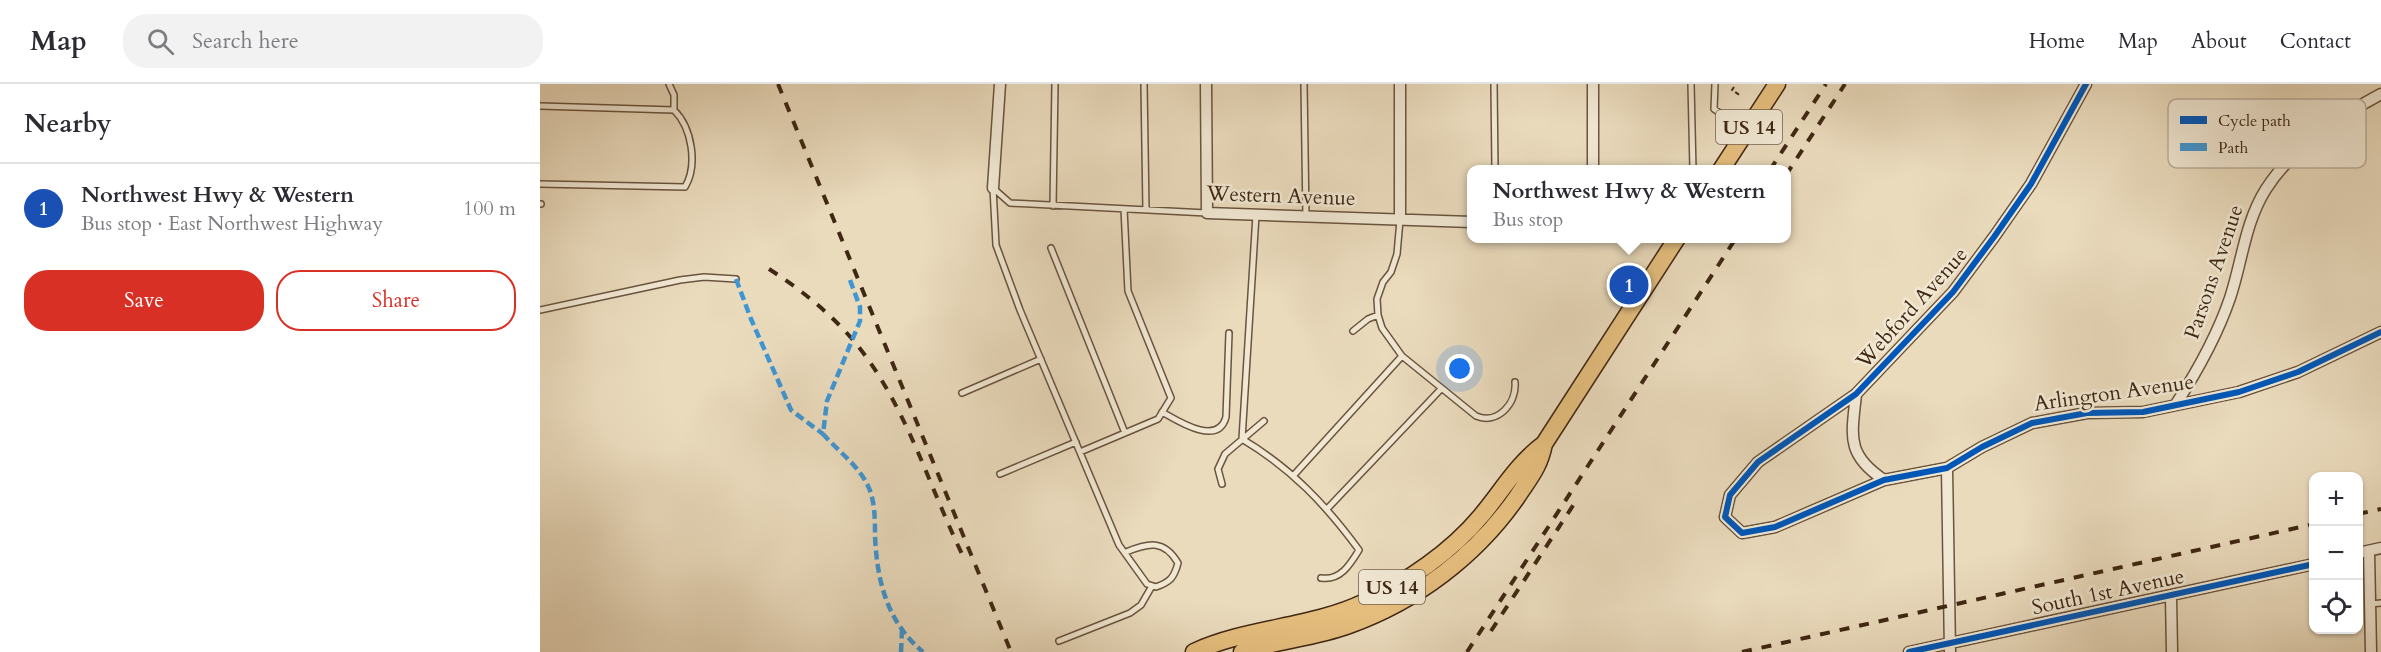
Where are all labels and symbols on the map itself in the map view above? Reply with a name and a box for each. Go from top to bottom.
legend [2168,99,2366,168]
road number: US 14 [1716,110,1782,144]
text: Cycle path [2218,110,2291,132]
text: Path [2218,137,2248,159]
street label: Western Avenue [1205,179,1356,213]
street label: Parsons Avenue [2177,201,2251,343]
street label: Webford Avenue [1849,241,1974,376]
pin: 1 [1610,262,1648,308]
your location [1445,354,1474,383]
street label: Arlington Avenue [2032,367,2196,419]
street label: South 1st Avenue [2029,562,2187,622]
road number: US 14 [1359,570,1425,604]

